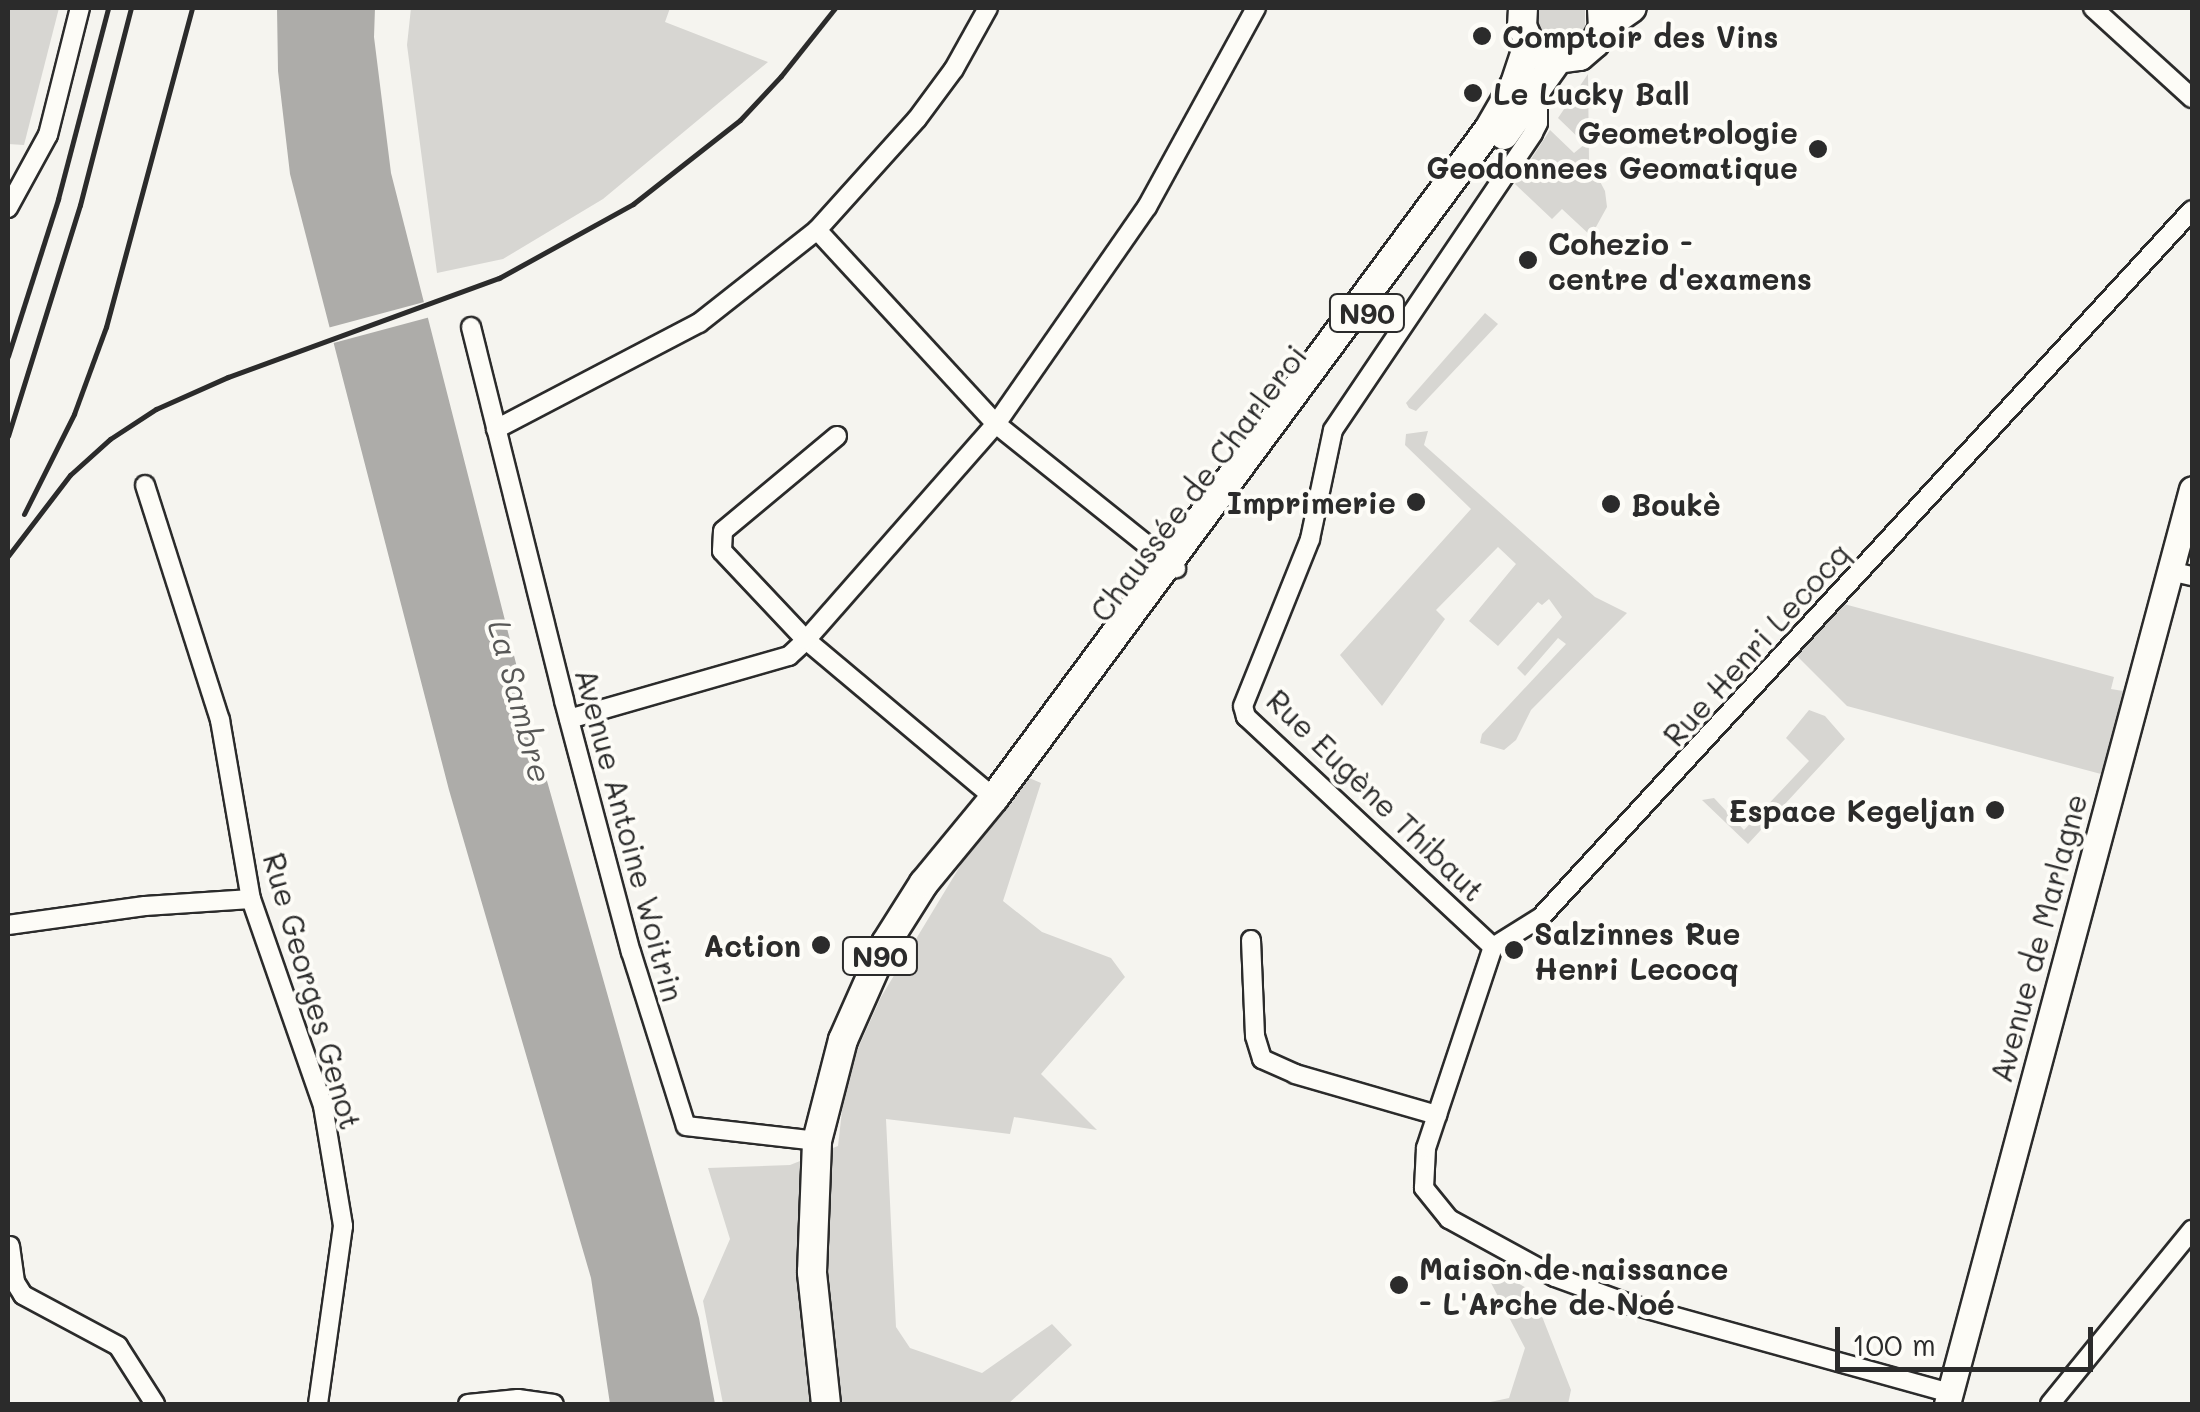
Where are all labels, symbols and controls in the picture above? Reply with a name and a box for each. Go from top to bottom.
place label: Comptoir des Vins [1502,18,1778,54]
marker: Comptoir des Vins [1471,25,1493,47]
place label: Le Lucky Ball [1493,75,1690,111]
marker: Le Lucky Ball [1462,82,1484,104]
place label: Geometrologie Geodonnees Geomatique [1426,114,1798,184]
marker: Geometrologie Geodonnees Geomatique [1807,138,1829,160]
place label: Cohezio - centre d'examens [1548,225,1812,296]
marker: Cohezio - centre d'examens [1517,249,1539,271]
road number: N90 [1327,290,1407,336]
street label: Chaussée de Charleroi [1082,338,1314,628]
place label: Imprimerie [1227,484,1396,520]
place label: Boukè [1631,486,1721,522]
marker: Imprimerie [1405,491,1427,513]
marker: Boukè [1600,493,1622,515]
street label: Rue Henri Lecocq [1655,535,1857,753]
water label: La Sambre [481,616,561,786]
street label: Avenue Antoine Woitrin [568,665,692,1005]
street label: Rue Eugène Thibaut [1260,682,1492,908]
street label: Avenue de Marlagne [1982,790,2094,1086]
place label: Espace Kegeljan [1728,792,1975,828]
marker: Espace Kegeljan [1984,799,2006,821]
street label: Rue Georges Genot [256,849,370,1133]
place label: Salzinnes Rue Henri Lecocq [1534,915,1740,986]
place label: Action [703,927,801,963]
road number: N90 [840,933,920,979]
marker: Action [810,934,832,956]
marker: Salzinnes Rue Henri Lecocq [1503,939,1525,961]
place label: Maison de naissance - L'Arche de Noé [1419,1250,1728,1320]
marker: Maison de naissance - L'Arche de Noé [1388,1274,1410,1296]
scale bar [1840,1307,2098,1369]
text: 100 m [1852,1324,1936,1364]

